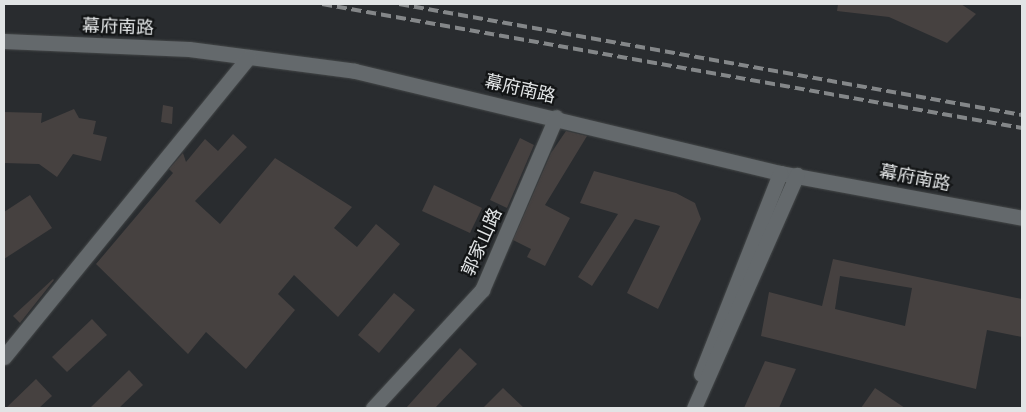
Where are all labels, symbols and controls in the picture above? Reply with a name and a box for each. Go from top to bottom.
street label: 幕府南路 [82,15,154,39]
street label: 幕府南路 [482,70,558,108]
street label: 幕府南路 [878,161,952,195]
street label: 郭家山路 [457,205,507,279]

